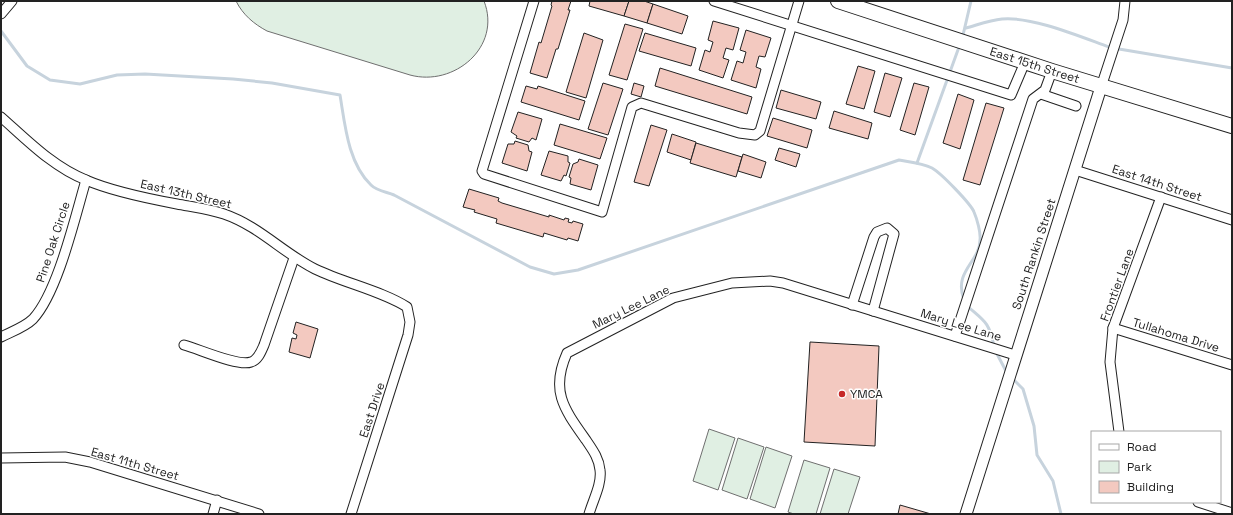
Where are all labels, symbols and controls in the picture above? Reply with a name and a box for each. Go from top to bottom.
street label: East 15th Street [988,43,1082,87]
street label: East 14th Street [1110,161,1204,205]
street label: East 13th Street [139,176,233,212]
street label: South Rankin Street [1008,196,1060,312]
street label: Pine Oak Circle [32,199,74,285]
street label: Frontier Lane [1096,246,1138,324]
street label: Mary Lee Lane [590,281,672,333]
street label: Mary Lee Lane [919,305,1003,345]
street label: Tullahoma Drive [1131,314,1221,356]
street label: East Drive [356,380,388,440]
place label: YMCA [850,386,883,402]
marker: YMCA [837,389,847,399]
legend [1091,431,1221,503]
text: Road [1127,439,1156,455]
street label: East 11th Street [89,444,181,484]
text: Park [1127,459,1152,475]
text: Building [1127,479,1174,495]

